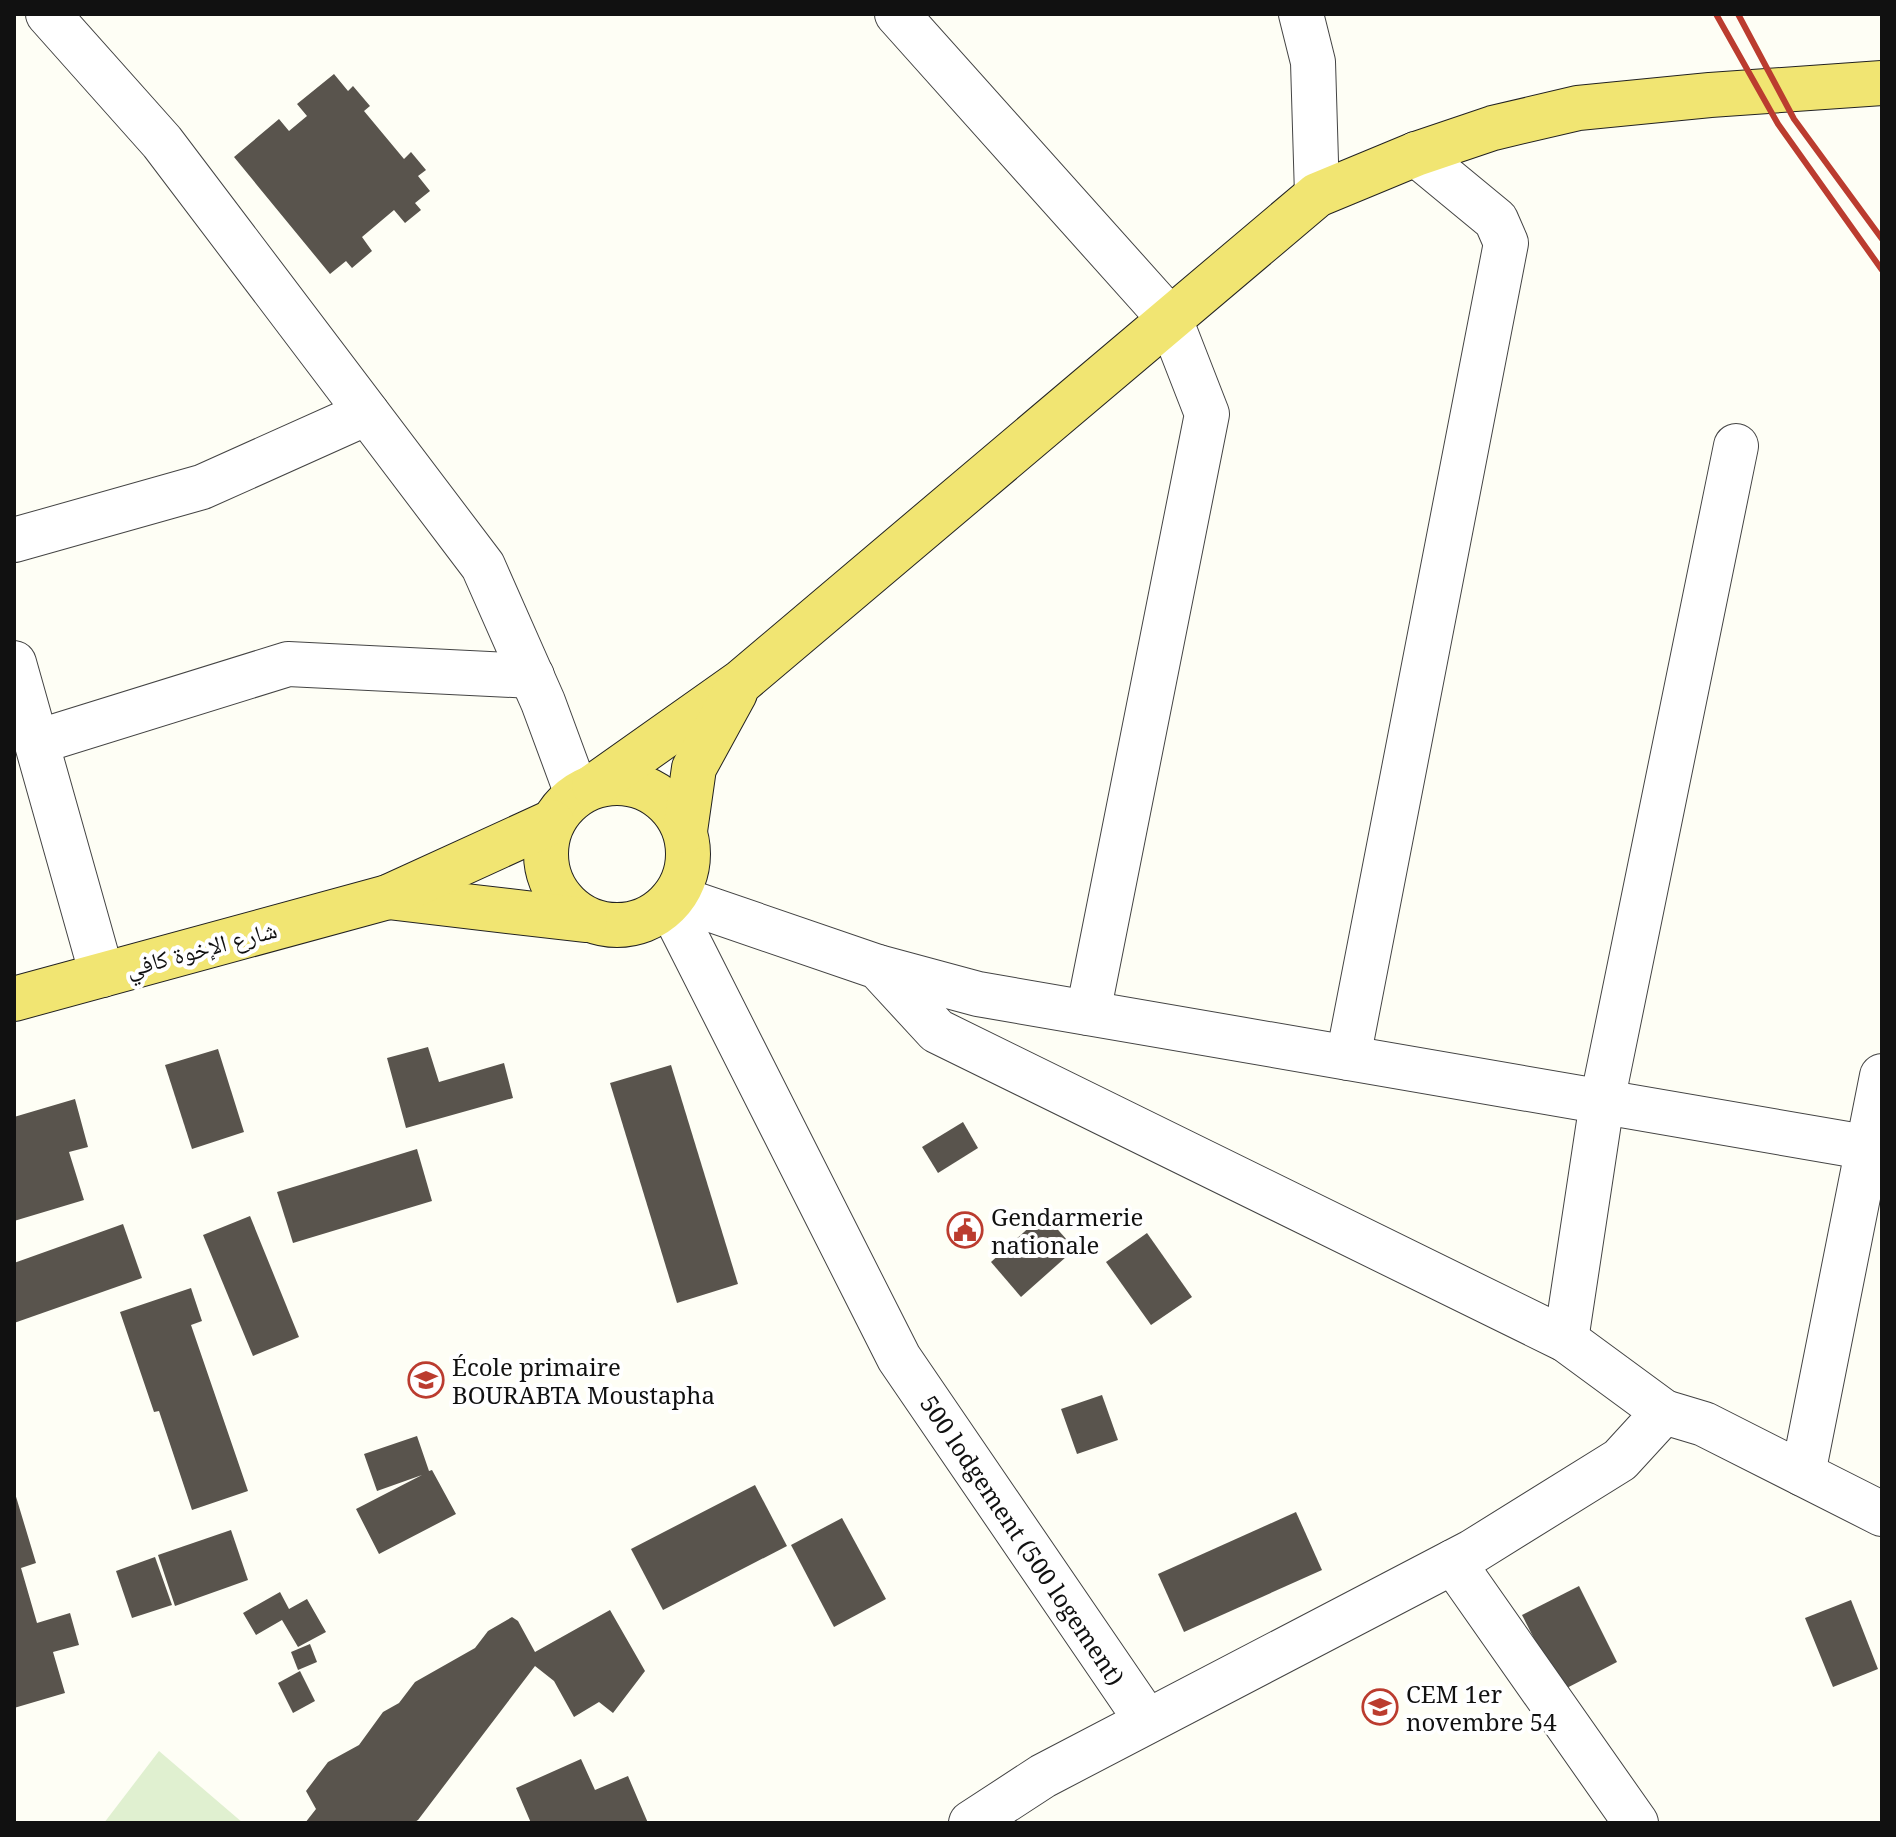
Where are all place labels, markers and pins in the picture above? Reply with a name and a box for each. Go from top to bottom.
place label: Gendarmerie nationale [991,1200,1143,1261]
public building icon: Gendarmerie nationale [946,1211,984,1249]
place label: École primaire BOURABTA Moustapha [452,1350,715,1411]
school or university icon: École primaire BOURABTA Moustapha [407,1361,445,1399]
place label: CEM 1er novembre 54 [1406,1677,1557,1738]
school or university icon: CEM 1er novembre 54 [1361,1688,1399,1726]

